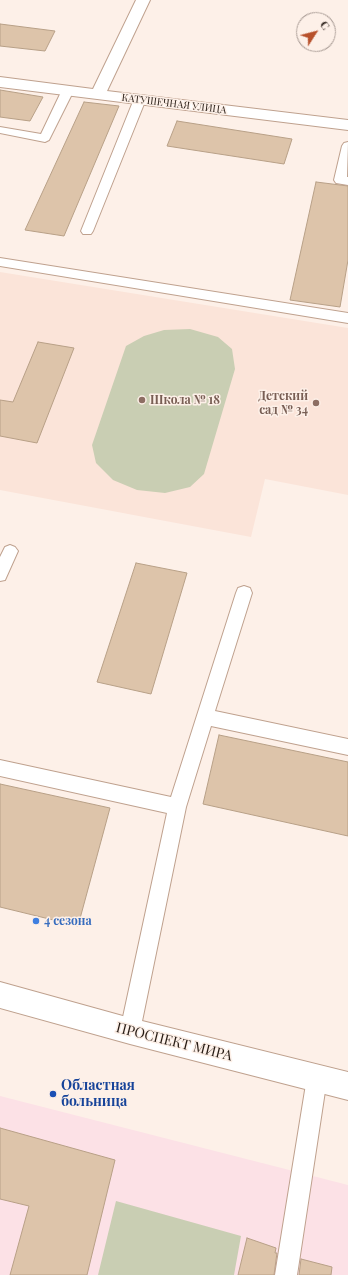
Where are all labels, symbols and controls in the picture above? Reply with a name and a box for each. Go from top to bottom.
north arrow [296,12,336,52]
text: С [317,18,334,33]
street label: КАТУШЕЧНАЯ УЛИЦА [121,92,227,116]
place label: Детский сад № 34 [258,389,308,417]
place label: Школа № 18 [150,393,220,407]
marker: Школа № 18 [137,395,147,405]
marker: Детский сад № 34 [311,398,321,408]
place label: 4 сезона [44,914,92,928]
marker: 4 сезона [31,916,41,926]
street label: ПРОСПЕКТ МИРА [114,1019,234,1065]
place label: Областная больница [61,1078,135,1110]
marker: Областная больница [48,1089,58,1099]

